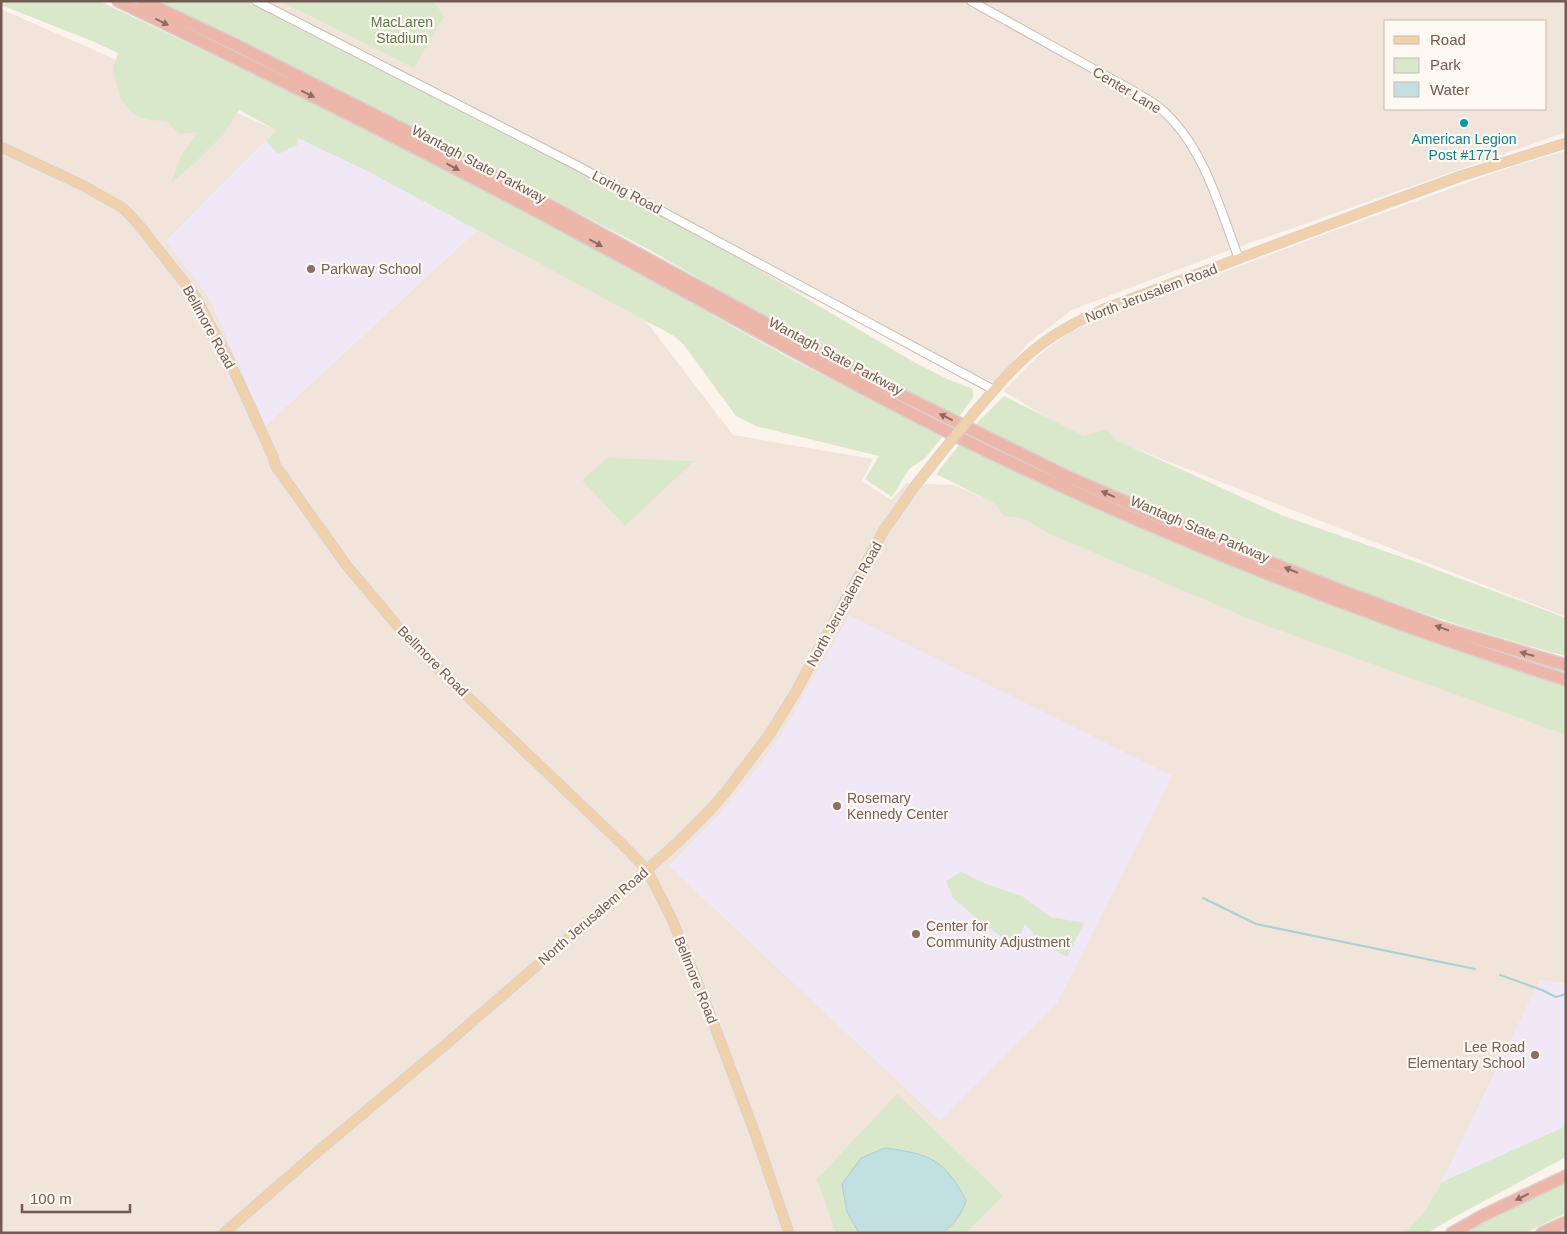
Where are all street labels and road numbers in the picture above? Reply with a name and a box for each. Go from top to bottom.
street label: Center Lane [1090,63,1164,117]
street label: Wantagh State Parkway [409,122,549,206]
street label: Loring Road [590,167,664,217]
street label: North Jerusalem Road [1083,260,1219,326]
street label: Bellmore Road [180,283,238,371]
street label: Wantagh State Parkway [766,314,906,398]
street label: Wantagh State Parkway [1128,492,1272,566]
street label: North Jerusalem Road [803,539,885,669]
street label: Bellmore Road [395,623,471,699]
street label: North Jerusalem Road [535,864,651,968]
street label: Bellmore Road [671,934,721,1026]

